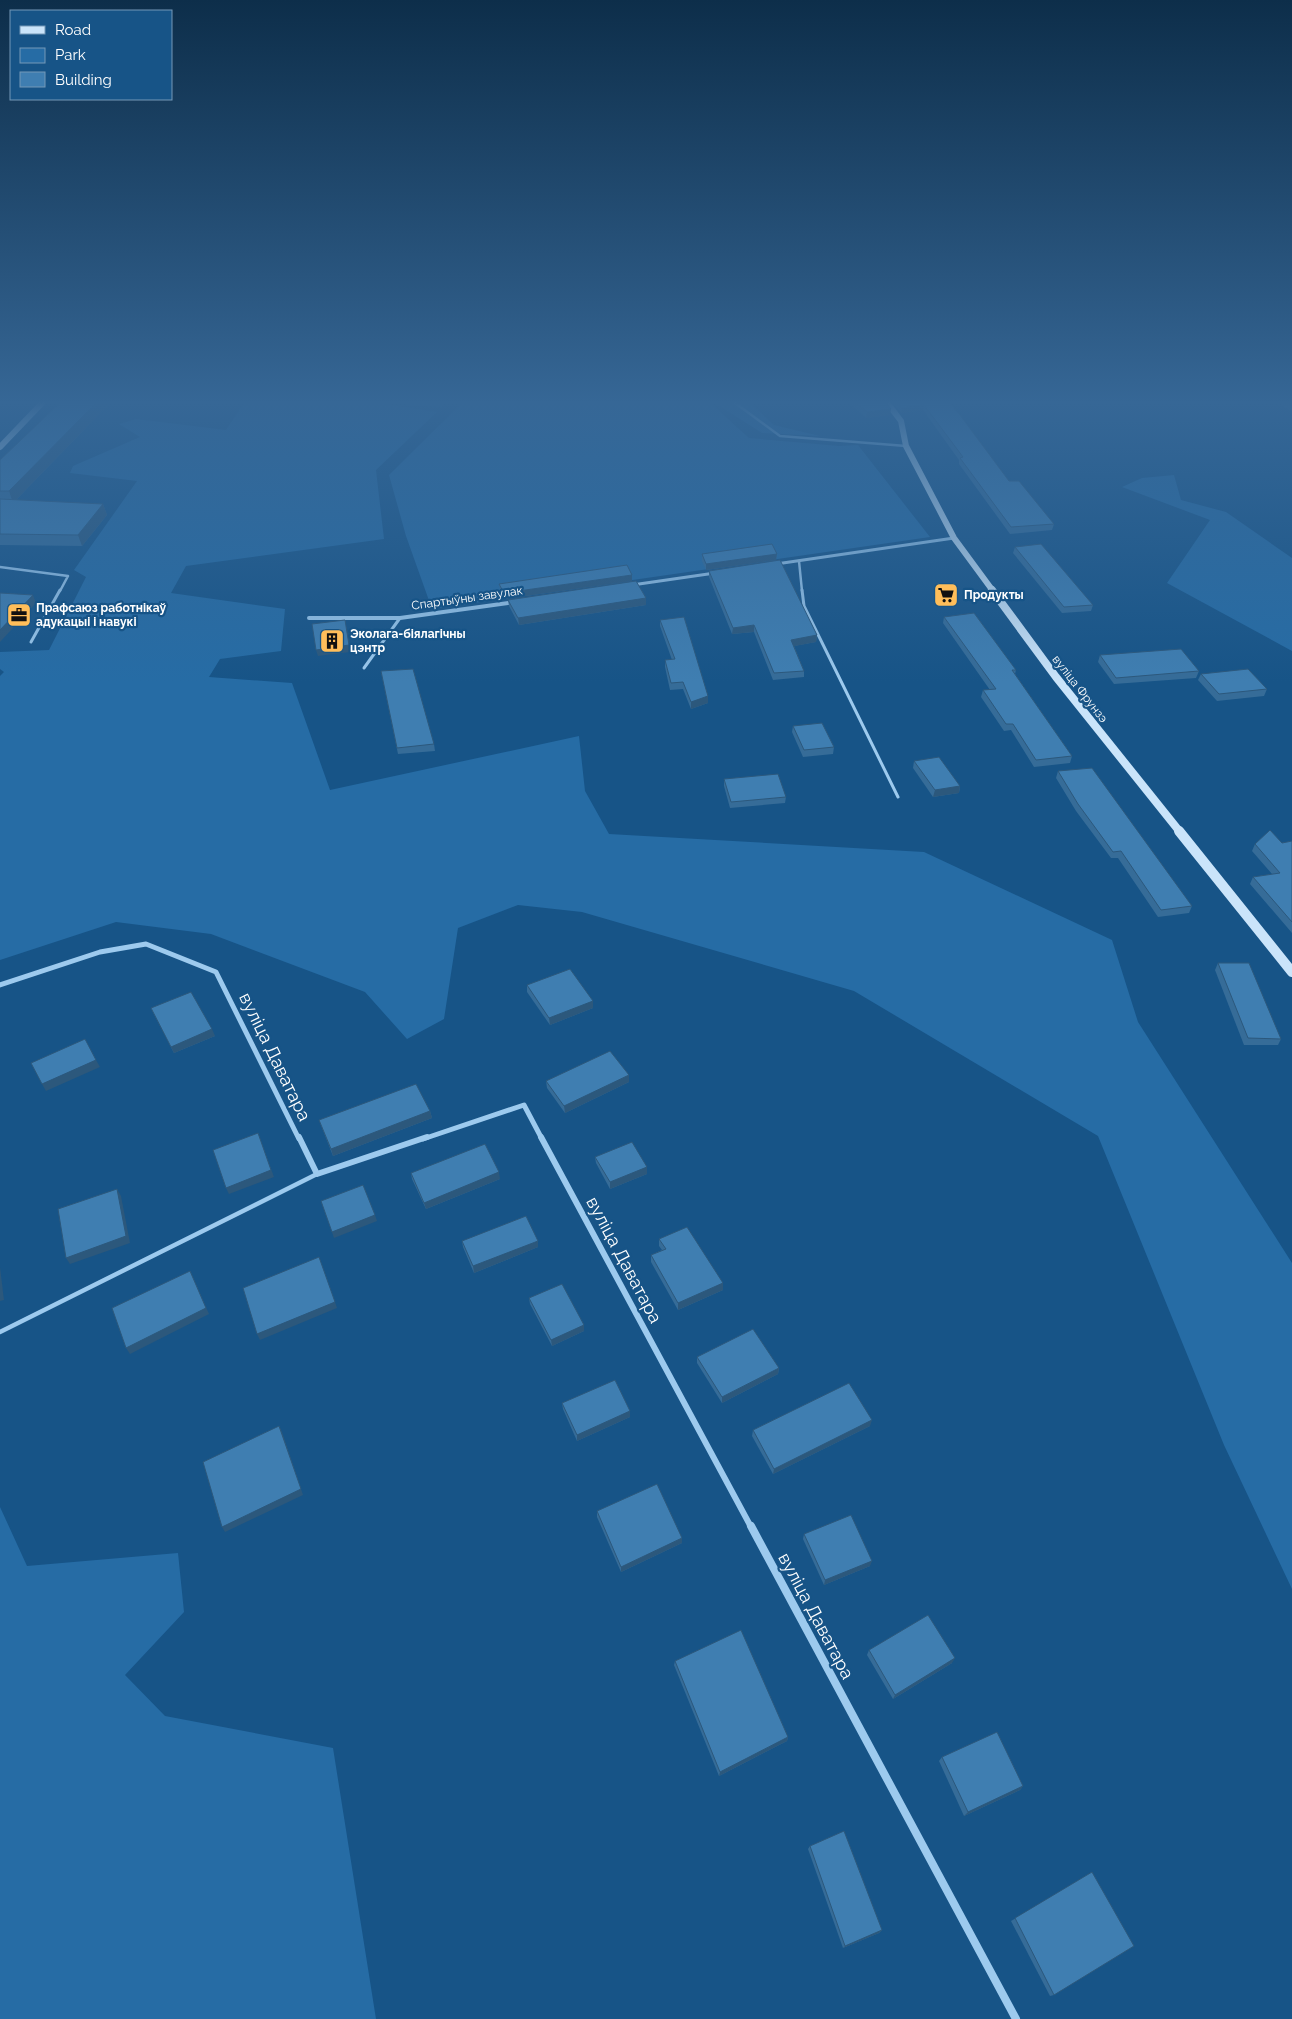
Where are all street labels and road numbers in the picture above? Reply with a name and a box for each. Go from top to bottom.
street label: Спартыўны завулак [410,583,524,613]
street label: вуліца Фрунзэ [1049,653,1111,726]
street label: вуліца Даватара [235,989,316,1124]
street label: вуліца Даватара [582,1193,667,1327]
street label: вуліца Даватара [774,1549,859,1683]

